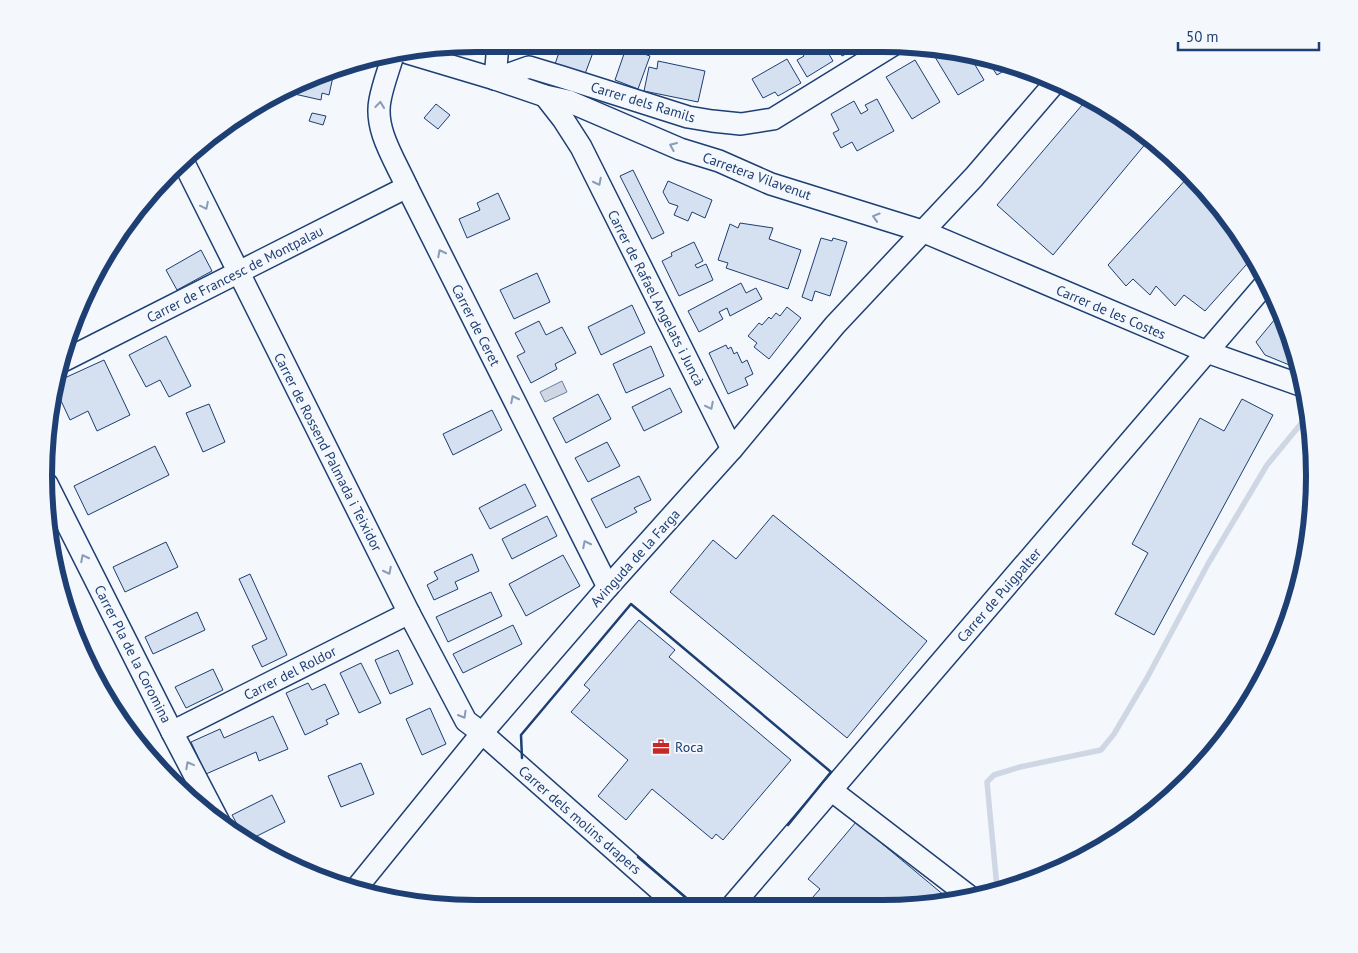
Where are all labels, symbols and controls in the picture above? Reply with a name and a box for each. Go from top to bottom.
scale bar [1178,20,1319,52]
text: 50 m [1186,27,1219,46]
street label: Carrer dels Ramils [589,78,698,126]
one-way arrow [375,100,386,108]
one-way arrow [669,141,678,152]
street label: Carretera Vilavenut [700,148,814,204]
one-way arrow [592,177,602,186]
one-way arrow [199,201,209,210]
street label: Carrer de Rafael Angelats i Juncà [604,207,708,389]
one-way arrow [872,212,880,222]
street label: Carrer de Francesc de Montpalau [144,221,326,327]
one-way arrow [437,249,447,258]
street label: Carrer de Ceret [448,281,504,369]
street label: Carrer de les Costes [1053,281,1169,343]
street label: Carrer de Rossend Palmada i Teixidor [270,350,386,555]
one-way arrow [510,395,520,404]
one-way arrow [704,400,714,409]
street label: Avinguda de la Farga [586,505,684,611]
one-way arrow [582,540,593,549]
street label: Carrer de Puigpalter [953,544,1045,646]
one-way arrow [80,554,90,563]
one-way arrow [382,566,392,575]
street label: Carrer Pla de la Coromina [90,582,176,726]
street label: Carrer del Roldor [241,642,339,704]
one-way arrow [457,709,467,718]
office icon: Roca [651,737,671,757]
place label: Roca [675,738,703,756]
one-way arrow [185,761,195,770]
street label: Carrer dels molins drapers [515,762,645,878]

